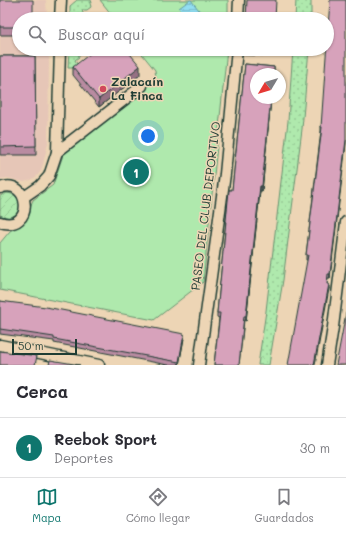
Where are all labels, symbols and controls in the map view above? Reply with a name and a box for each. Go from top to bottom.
search box [12,12,334,56]
icon: search [26,23,48,45]
text: Buscar aquí [58,24,145,44]
north arrow [250,68,286,104]
place label: Zalacaín La Finca [111,73,163,103]
marker: Zalacaín La Finca [98,84,108,94]
street label: PASEO DEL CLUB DEPORTIVO [187,121,223,291]
your location [138,126,158,146]
pin: 1 [123,157,149,187]
scale bar [12,337,77,356]
text: 50 m [18,338,44,353]
text: Cerca [16,380,68,402]
text: Reebok Sport [54,429,157,449]
text: 1 [26,439,32,456]
text: 30 m [300,439,330,456]
text: Deportes [54,449,113,466]
tab: Mapa [32,486,61,525]
tab: Cómo llegar [126,486,190,525]
tab: Guardados [255,486,314,525]

